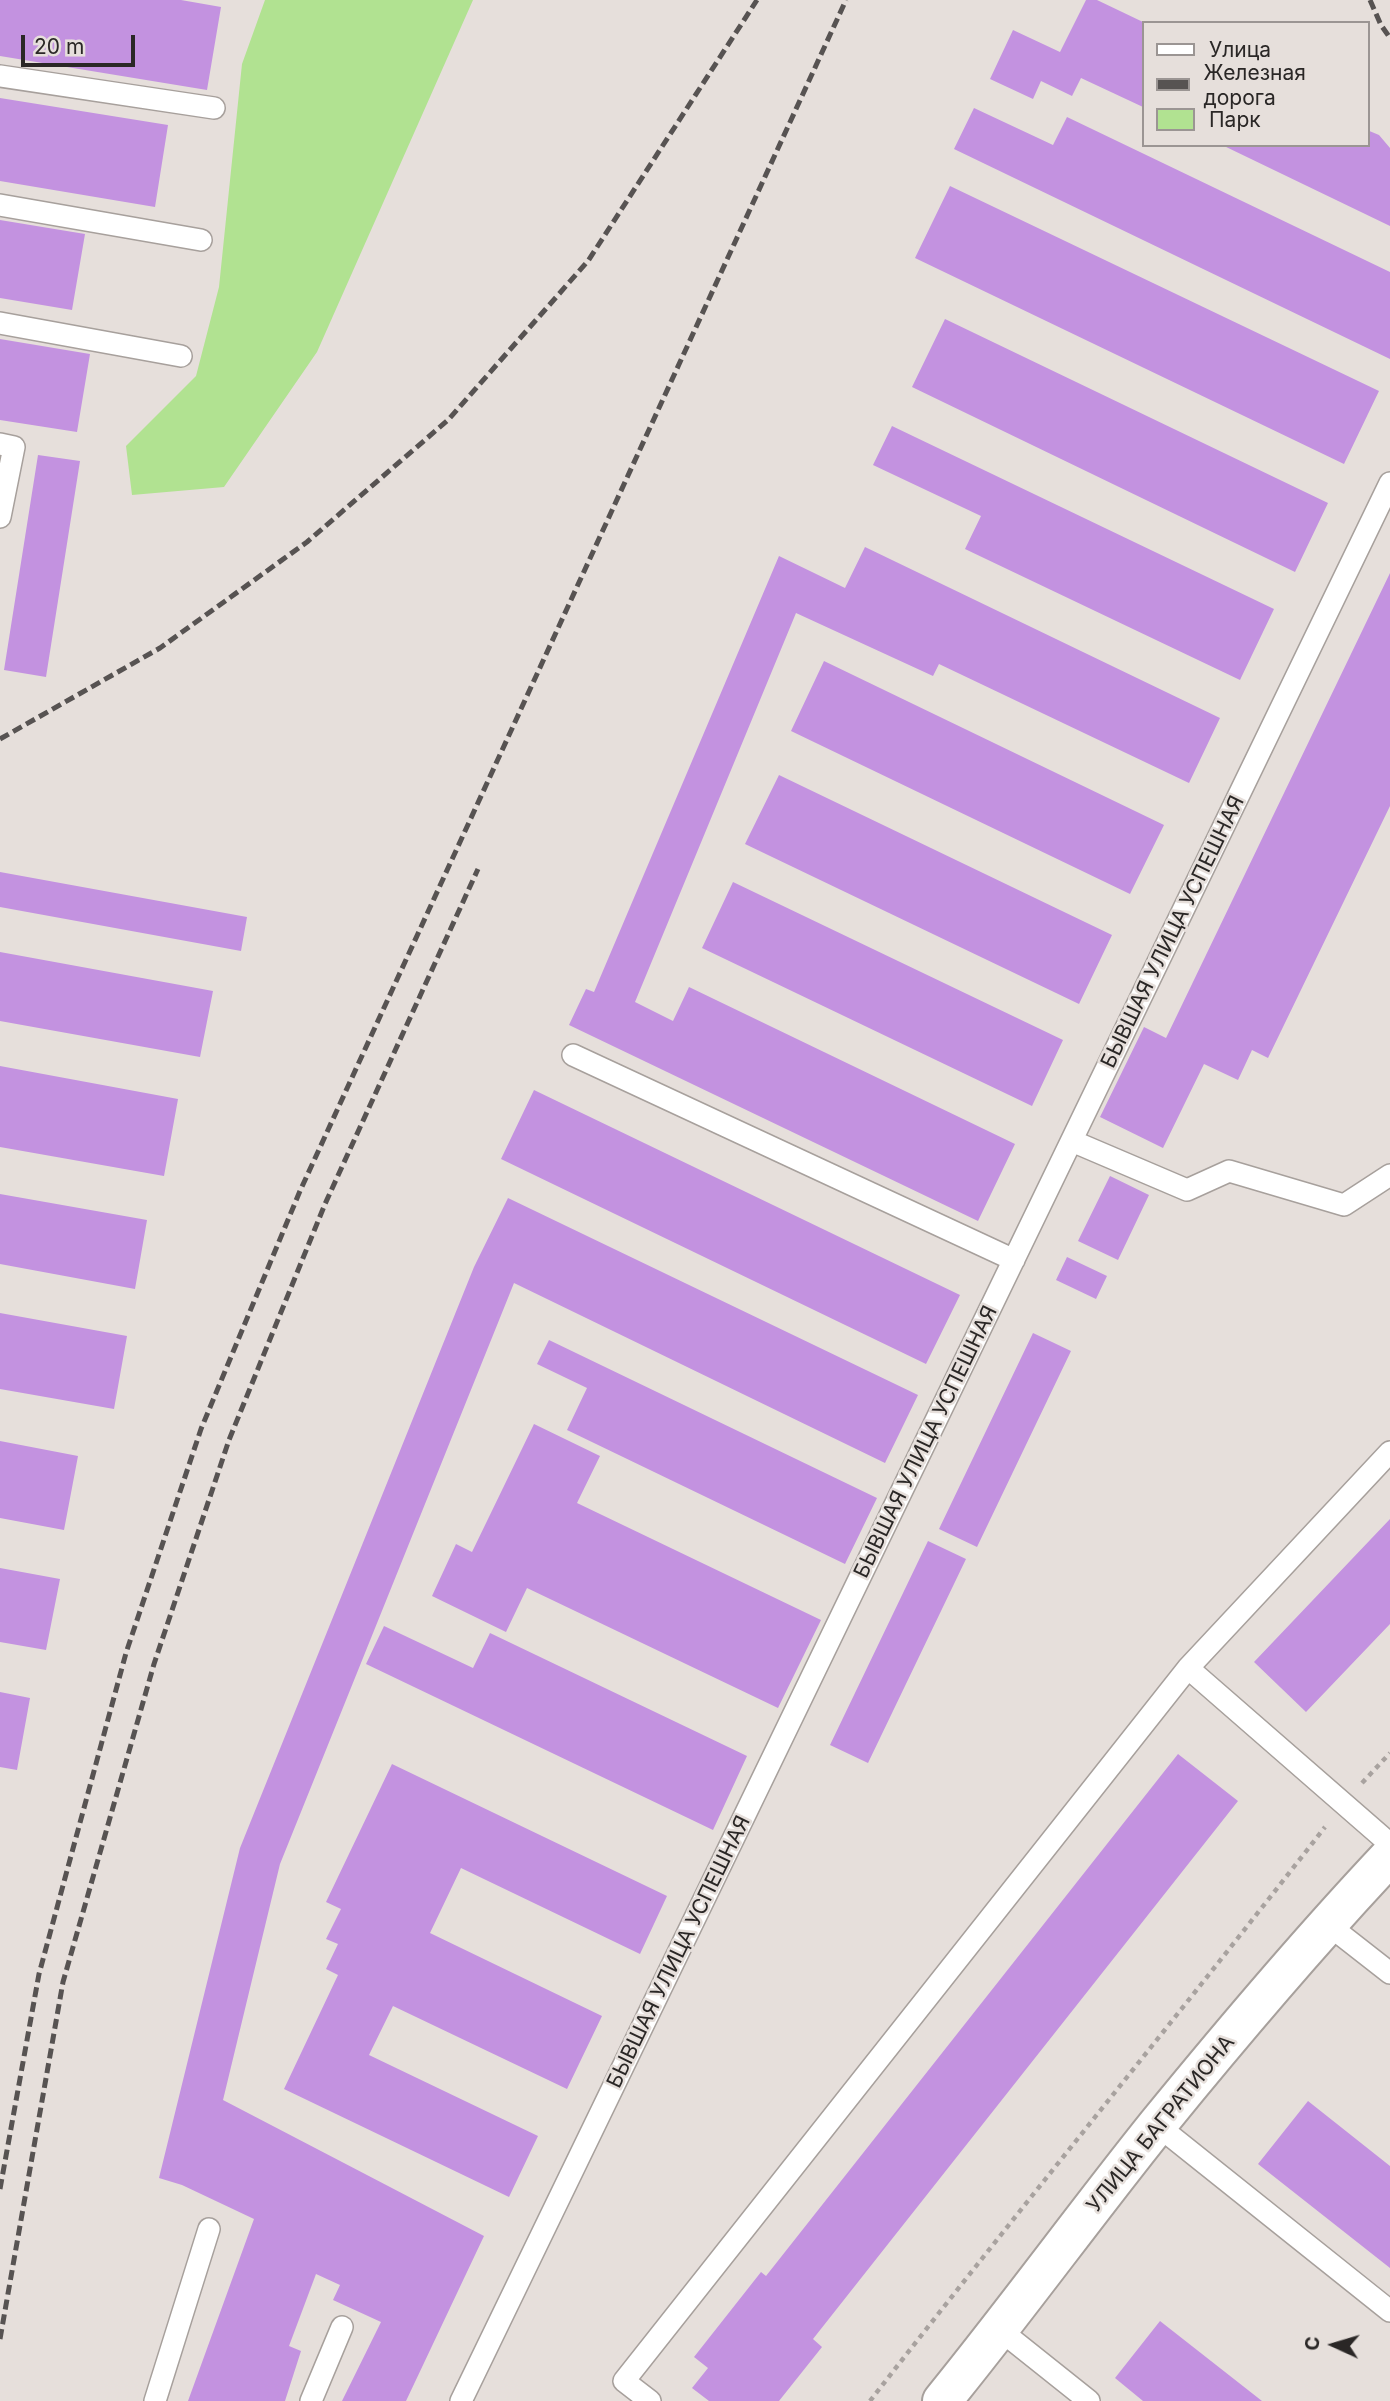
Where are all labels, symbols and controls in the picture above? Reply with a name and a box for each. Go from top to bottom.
scale bar [24,21,138,65]
legend [1142,21,1369,147]
text: 20 m [34,34,84,59]
text: Улица [1209,37,1271,62]
text: Железная дорога [1204,60,1306,110]
text: Парк [1209,107,1261,132]
street label: БЫВШАЯ УЛИЦА УСПЕШНАЯ [1096,792,1250,1072]
street label: БЫВШАЯ УЛИЦА УСПЕШНАЯ [849,1302,1003,1582]
street label: БЫВШАЯ УЛИЦА УСПЕШНАЯ [602,1812,756,2092]
street label: УЛИЦА БАГРАТИОНА [1082,2030,1240,2218]
north arrow [1299,2310,1369,2380]
text: С [1301,2336,1325,2351]

